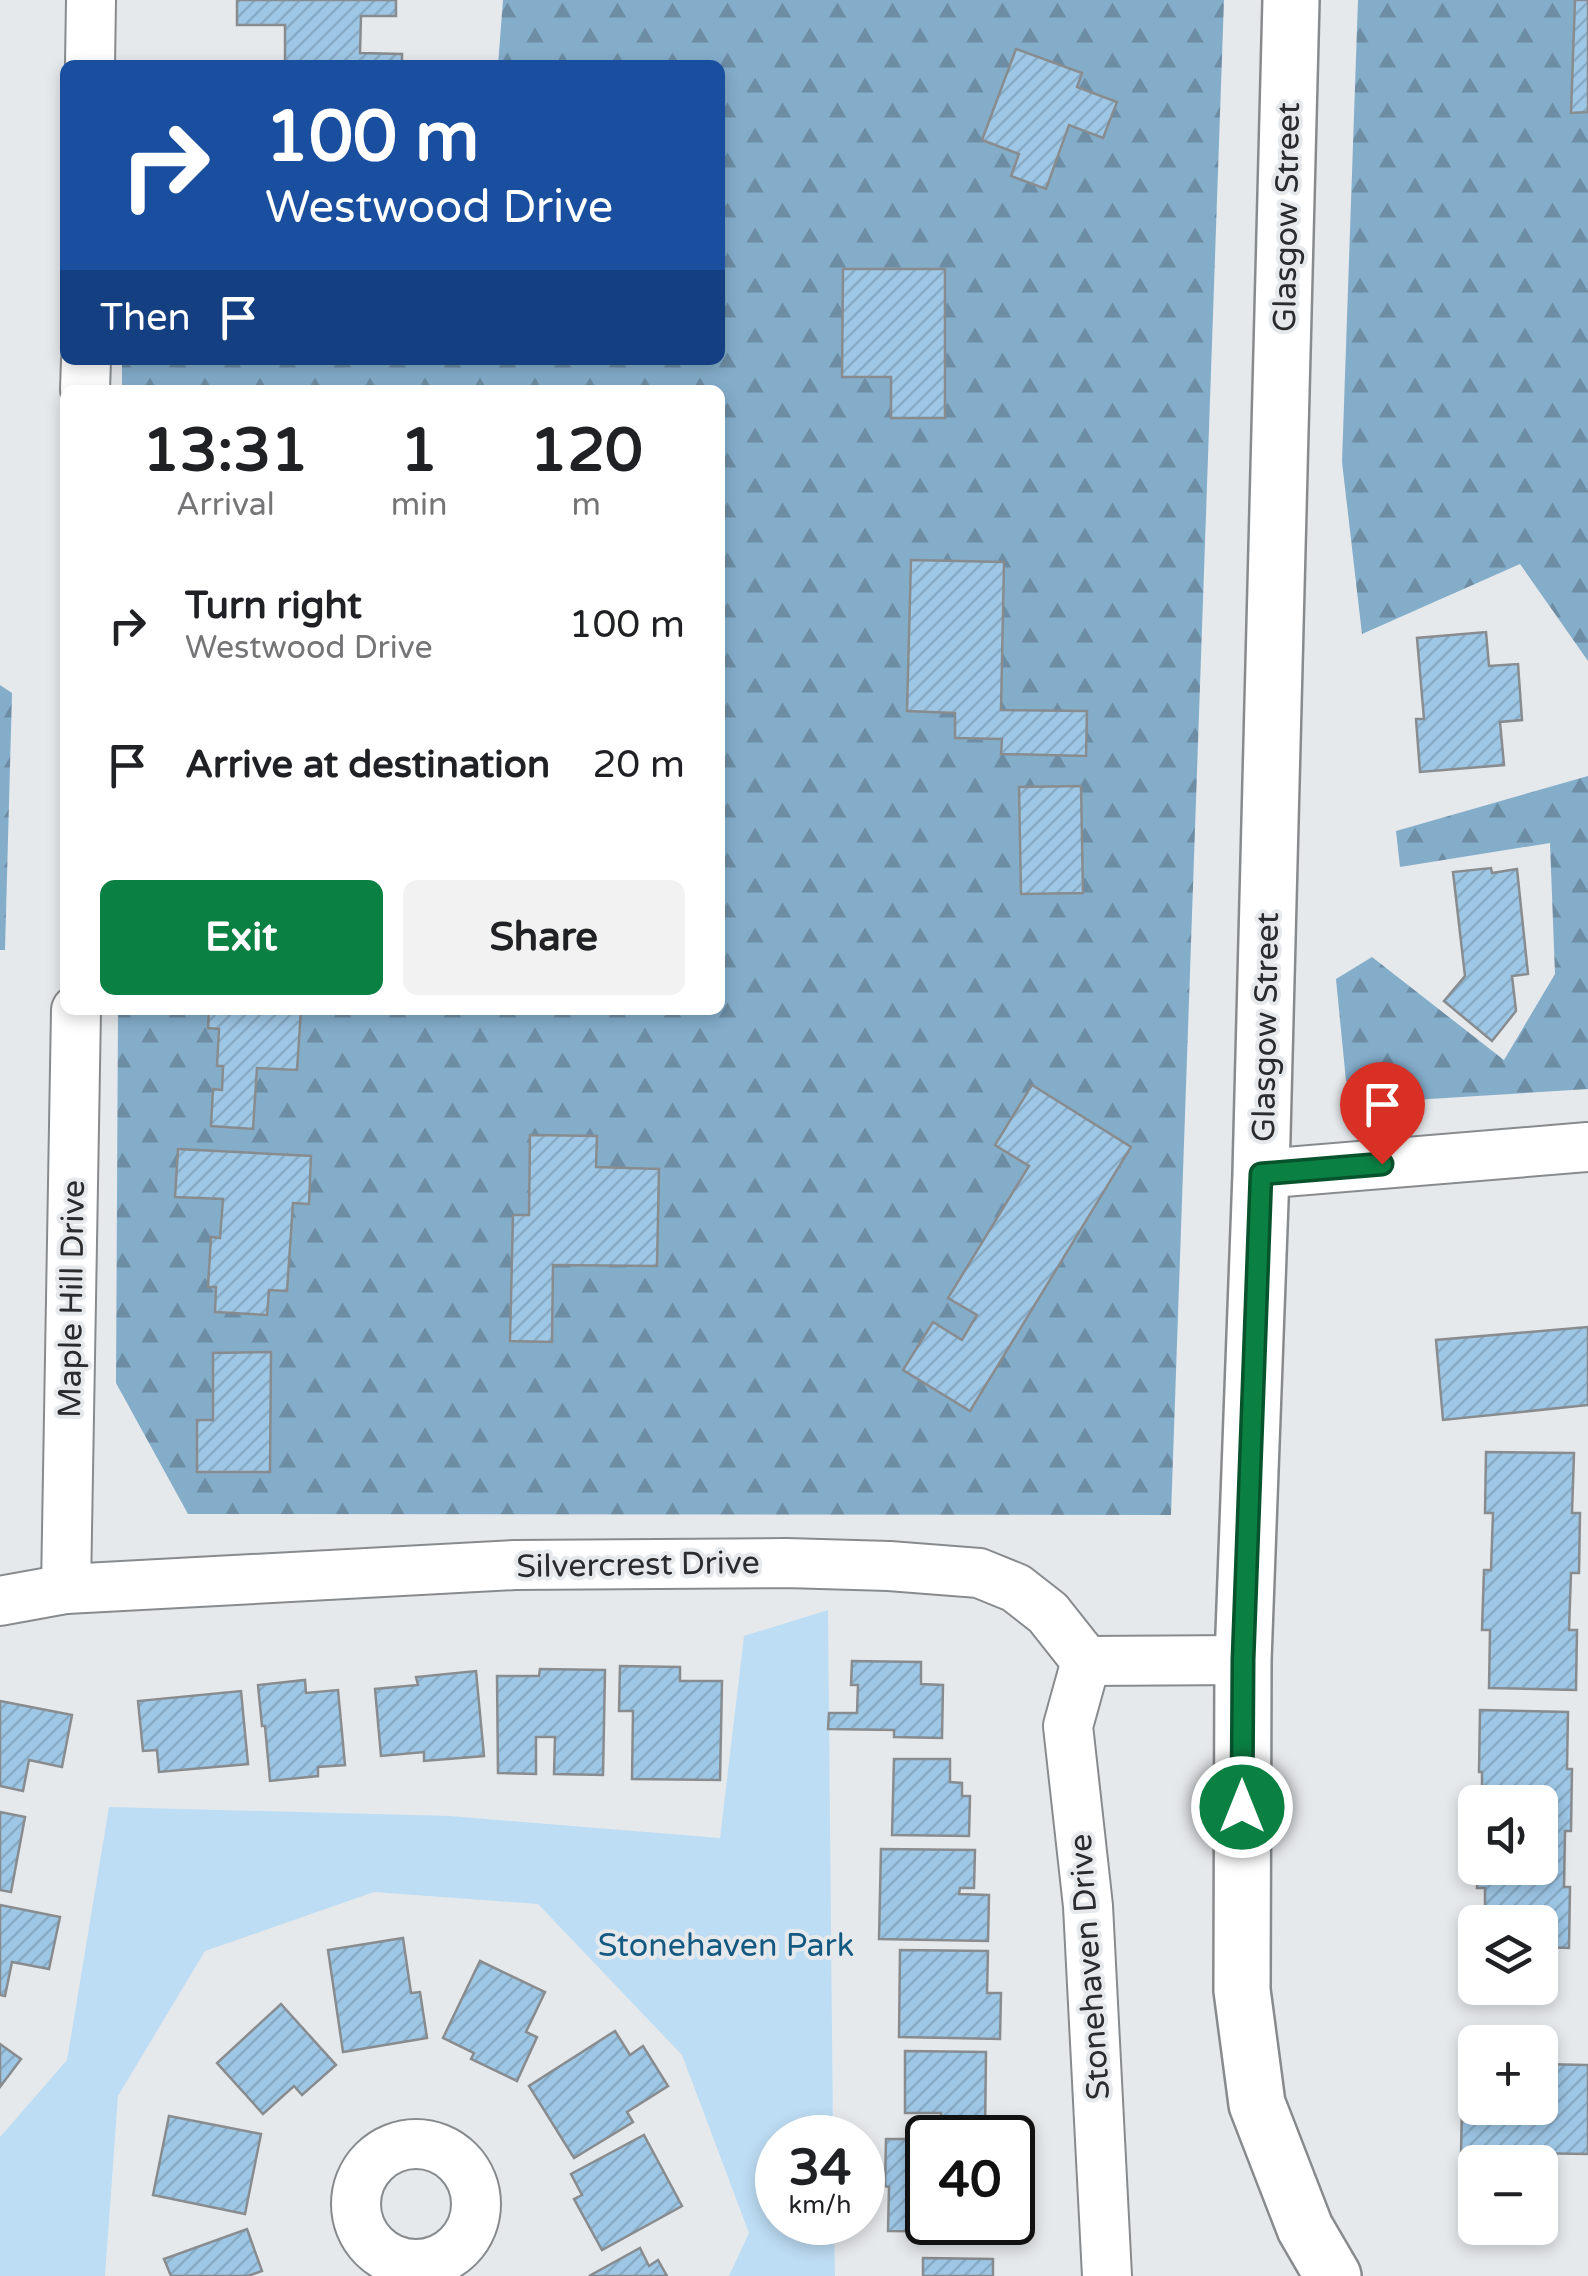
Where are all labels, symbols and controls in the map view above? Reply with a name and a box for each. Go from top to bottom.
text: 100 m [265,96,479,180]
icon: right [100,100,230,230]
street label: Glasgow Street [1266,102,1308,332]
text: Westwood Drive [265,181,613,235]
icon: arrive [211,290,266,345]
text: Then [100,295,191,341]
text: 13:31 [142,415,309,487]
text: 1 [400,415,438,487]
text: 120 [530,415,643,487]
text: Arrival [176,486,275,524]
text: min [391,486,448,524]
text: m [572,486,601,524]
text: Turn right [185,583,362,629]
icon: right [100,598,155,653]
text: 100 m [569,602,685,648]
text: Westwood Drive [185,629,433,667]
icon: arrive [100,738,155,793]
text: Arrive at destination [185,742,550,788]
text: 20 m [593,742,685,788]
button: Exit [100,880,383,995]
button: Share [403,880,685,995]
street label: Glasgow Street [1245,912,1287,1142]
pin [1340,1062,1425,1165]
icon: arrive [1355,1077,1410,1132]
street label: Maple Hill Drive [51,1180,93,1419]
street label: Silvercrest Drive [516,1544,760,1586]
position arrow [1190,1755,1294,1859]
map controls [1458,1785,1558,2245]
button: sound [1458,1785,1558,1885]
street label: Stonehaven Drive [1062,1833,1118,2101]
button: layers [1458,1905,1558,2005]
park label: Stonehaven Park [598,1927,854,1965]
button: + [1458,2025,1558,2125]
speed limit sign: 40 [905,2115,1035,2245]
text: 34 [789,2138,851,2198]
button: − [1458,2145,1558,2245]
text: km/h [789,2190,851,2220]

